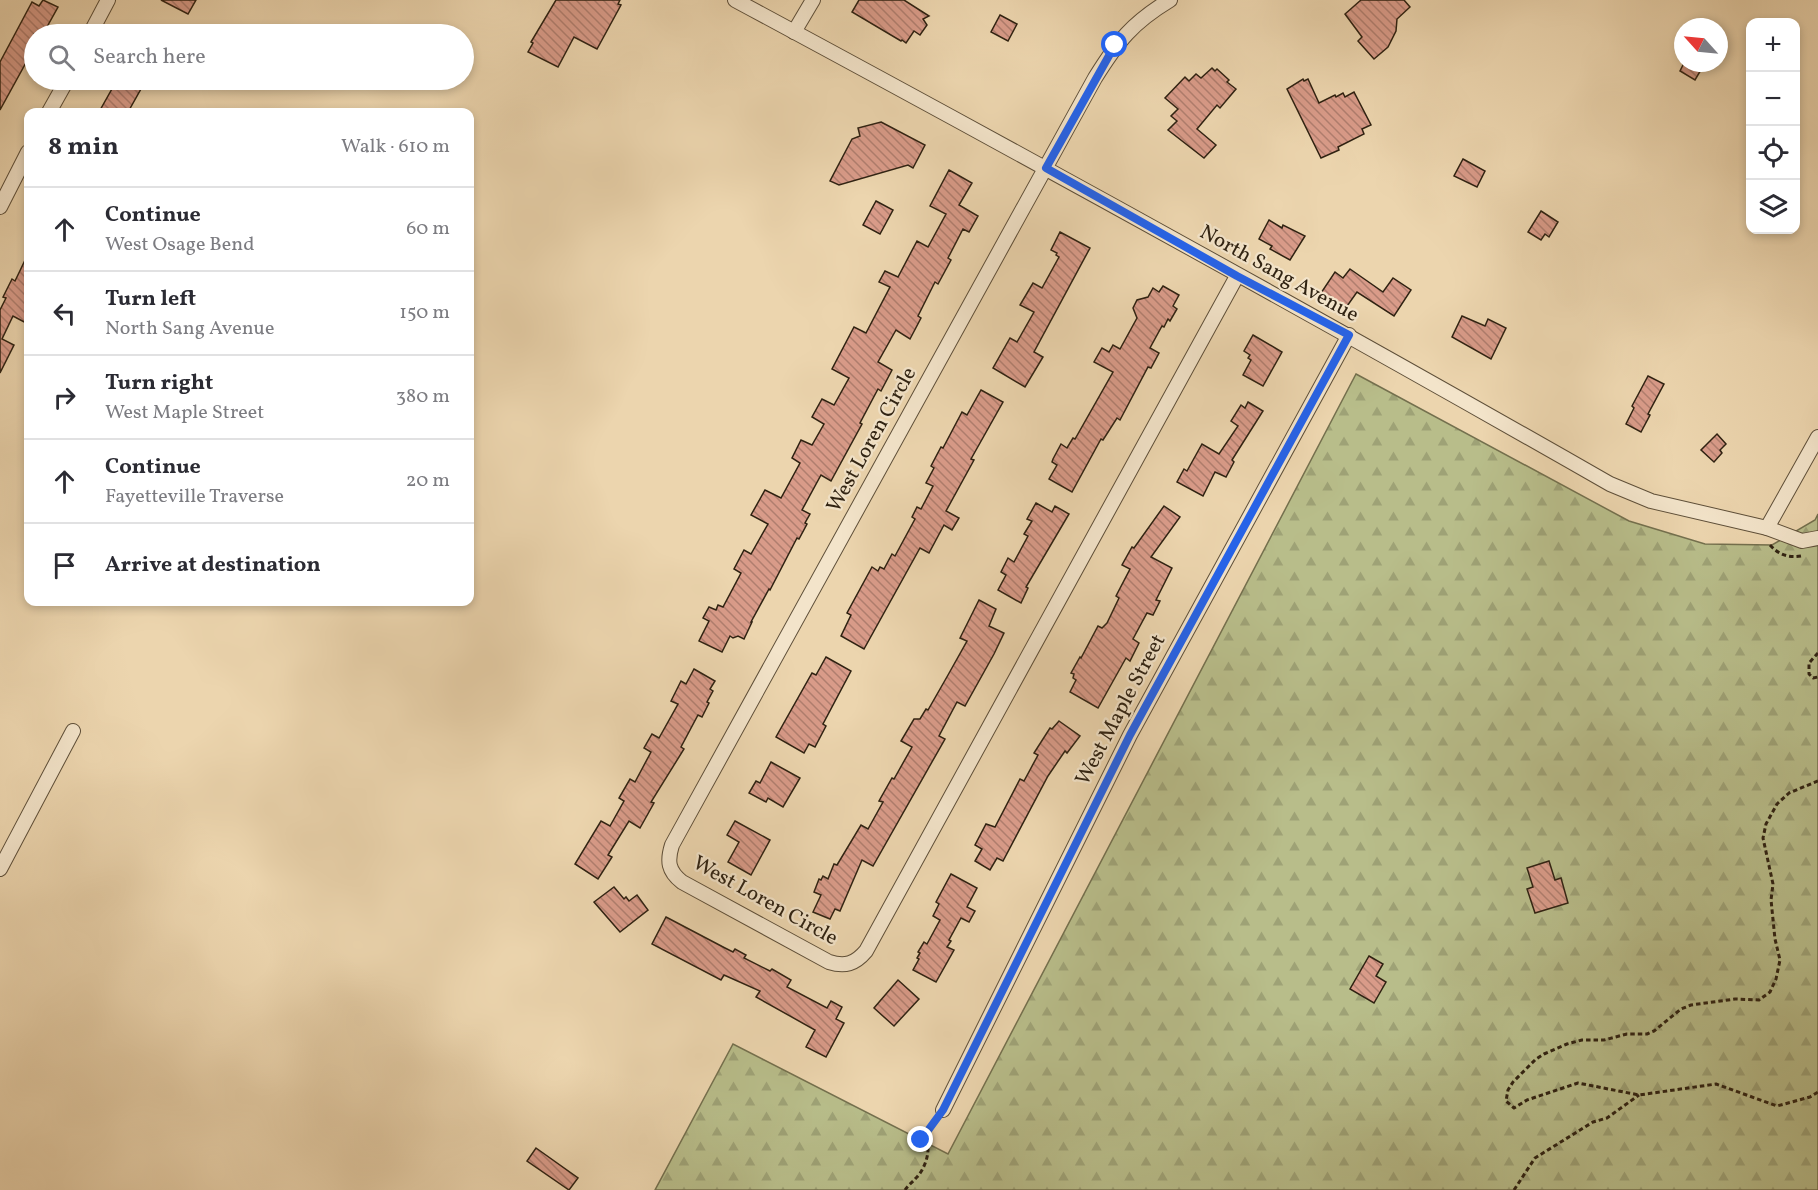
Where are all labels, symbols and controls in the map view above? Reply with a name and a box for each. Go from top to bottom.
north arrow [1674,18,1728,72]
map controls [1746,18,1800,234]
button: + [1746,18,1800,72]
search box [24,24,474,90]
route start [1101,31,1127,57]
icon: search [45,41,78,74]
text: Search here [93,42,206,73]
button: − [1746,72,1800,126]
button: locate [1746,126,1800,180]
text: 8 min [48,129,119,165]
text: Walk · 610 m [341,133,450,161]
button: layers [1746,180,1800,234]
text: Continue [105,200,201,231]
icon: ahead [48,213,81,246]
text: 60 m [406,215,450,243]
street label: North Sang Avenue [1194,218,1364,330]
text: West Osage Bend [105,231,255,259]
text: Turn left [105,284,196,315]
icon: left [48,297,81,330]
text: 150 m [399,299,450,327]
text: North Sang Avenue [105,315,274,343]
street label: West Loren Circle [820,362,924,518]
text: Turn right [105,368,213,399]
icon: right [48,381,81,414]
text: 380 m [396,383,450,411]
text: West Maple Street [105,399,264,427]
text: Continue [105,452,201,483]
icon: ahead [48,465,81,498]
text: 20 m [406,467,450,495]
text: Fayetteville Traverse [105,483,284,511]
icon: arrive [48,549,81,582]
text: Arrive at destination [105,550,321,581]
street label: West Maple Street [1069,629,1173,791]
street label: West Loren Circle [687,849,843,953]
route end [907,1126,933,1152]

